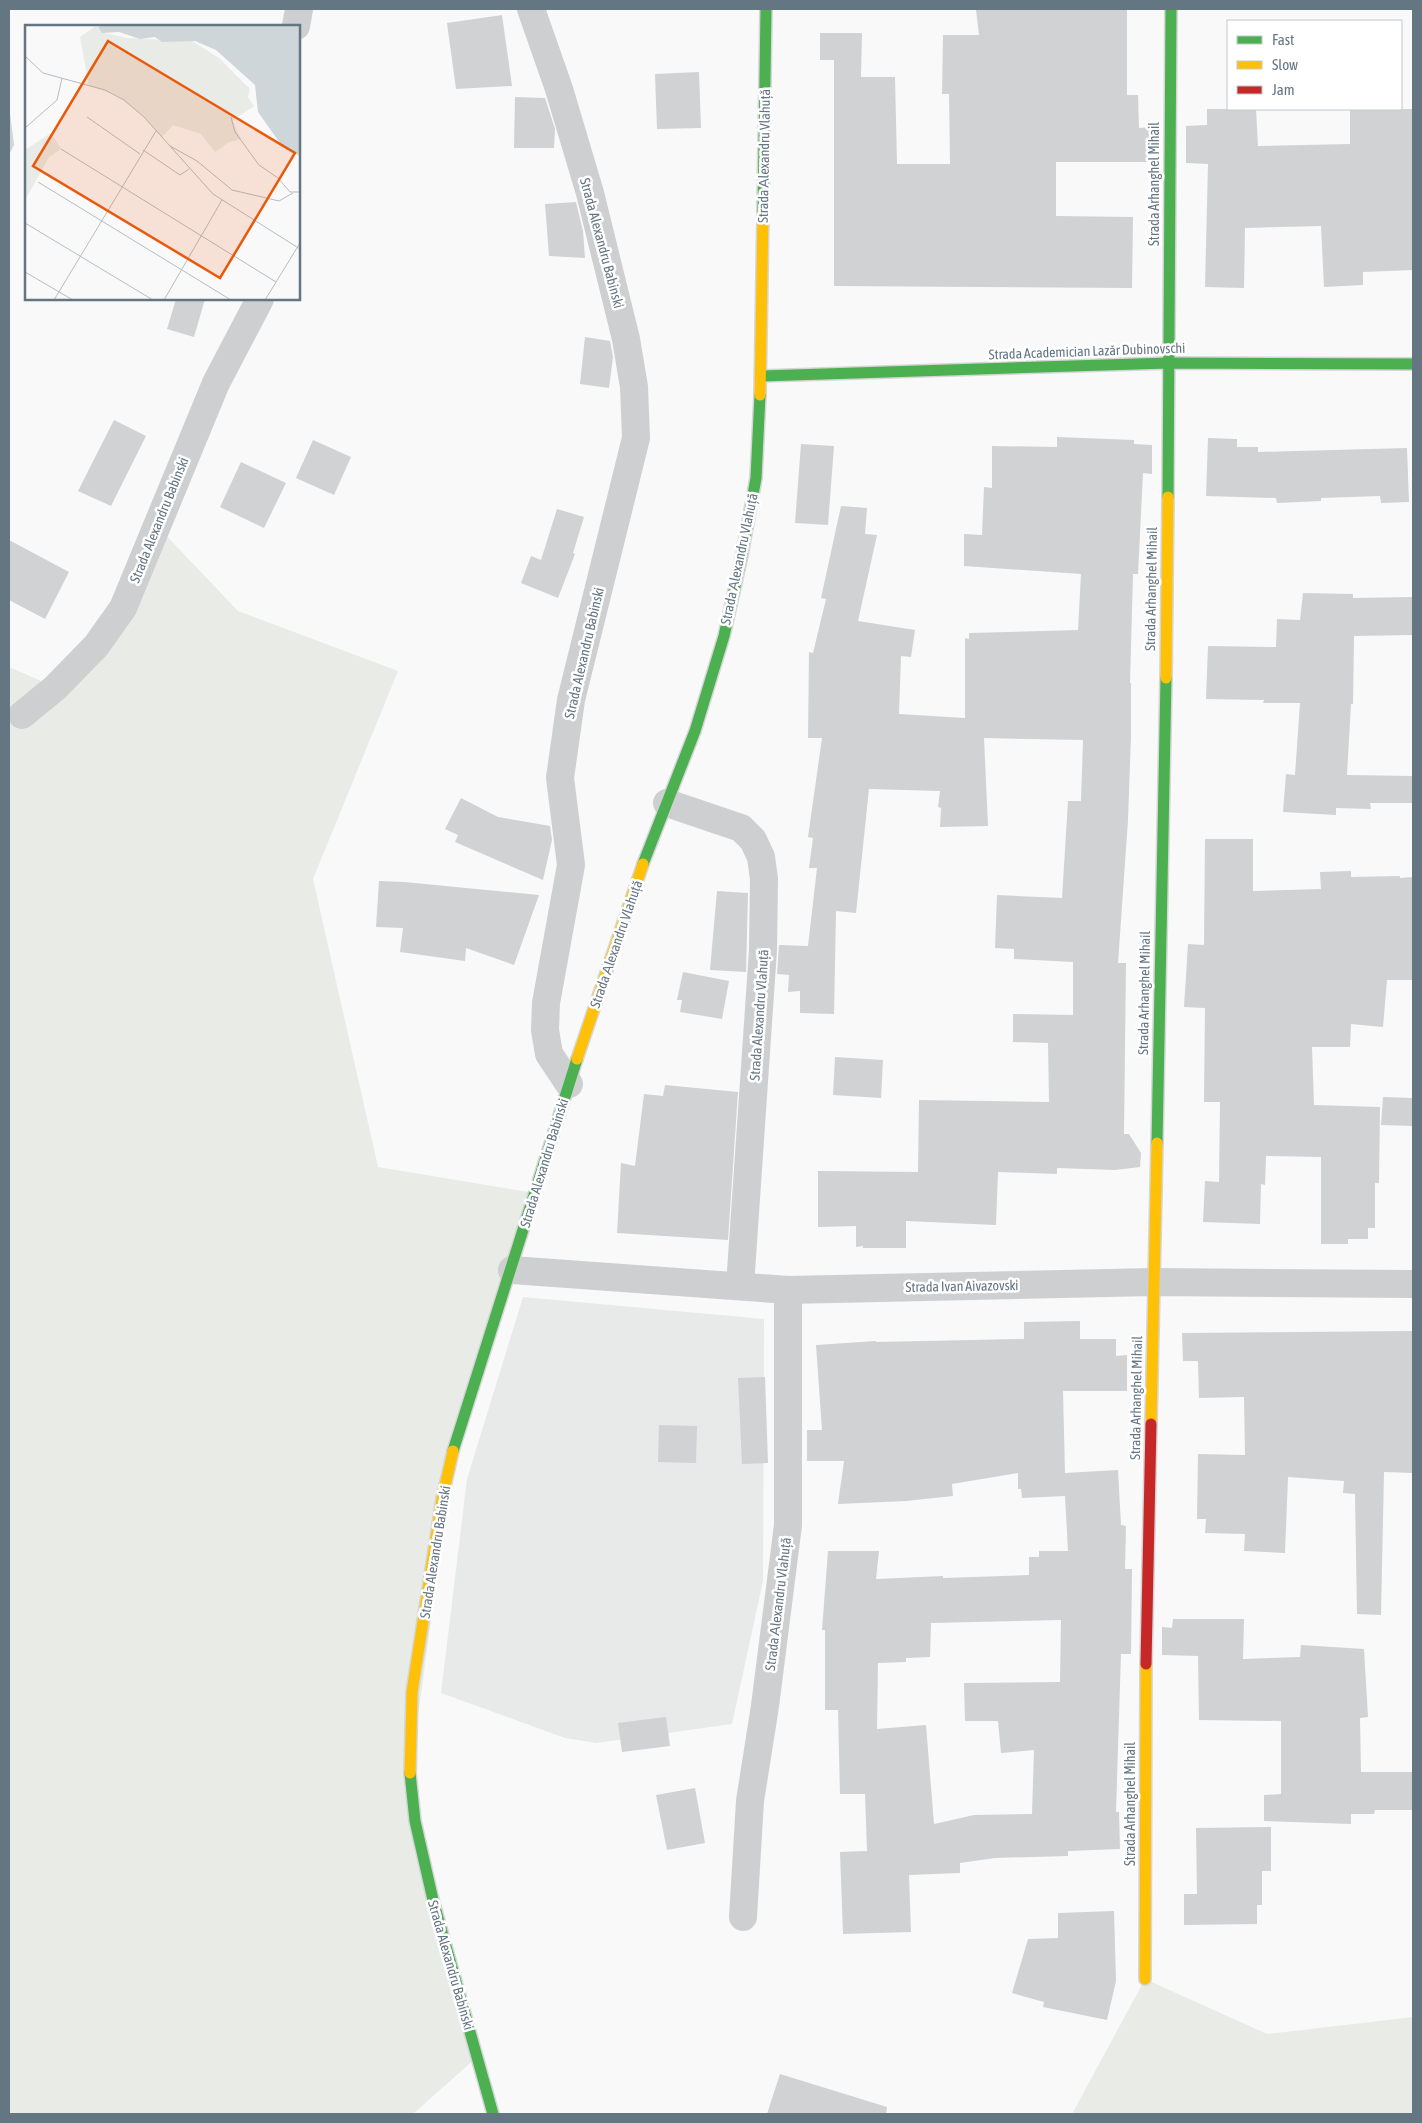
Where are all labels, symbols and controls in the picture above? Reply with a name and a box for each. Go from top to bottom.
legend [1227,20,1402,110]
inset map [25,25,300,300]
text: Fast [1272,31,1294,48]
text: Slow [1272,56,1298,73]
text: Jam [1272,81,1295,98]
street label: Strada Аlexandru Vlahuță [755,89,773,223]
street label: Strada Arhanghel Mihail [1146,122,1162,246]
street label: Strada Alexandru Babinski [577,176,627,310]
street label: Strada Academician Lazăr Dubinovschi [988,340,1186,362]
street label: Strada Alexandru Babinski [126,455,192,585]
street label: Strada Аlexandru Vlahuță [717,492,761,626]
street label: Strada Arhanghel Mihail [1142,527,1160,651]
street label: Strada Alexandru Babinski [561,586,607,720]
street label: Strada Аlexandru Vlahuță [587,878,645,1010]
street label: Strada Arhanghel Mihail [1135,931,1153,1055]
street label: Strada Alexandru Vlahuță [746,949,772,1081]
street label: Strada Alexandru Babinski [517,1097,571,1229]
street label: Strada Ivan Aivazovski [905,1277,1019,1295]
street label: Strada Arhanghel Mihail [1127,1336,1145,1460]
street label: Strada Alexandru Babinski [417,1485,453,1619]
street label: Strada Аlexandru Vlahuță [762,1537,794,1671]
street label: Strada Arhanghel Mihail [1122,1742,1138,1866]
street label: Strada Alexandru Babinski [425,1898,477,2032]

